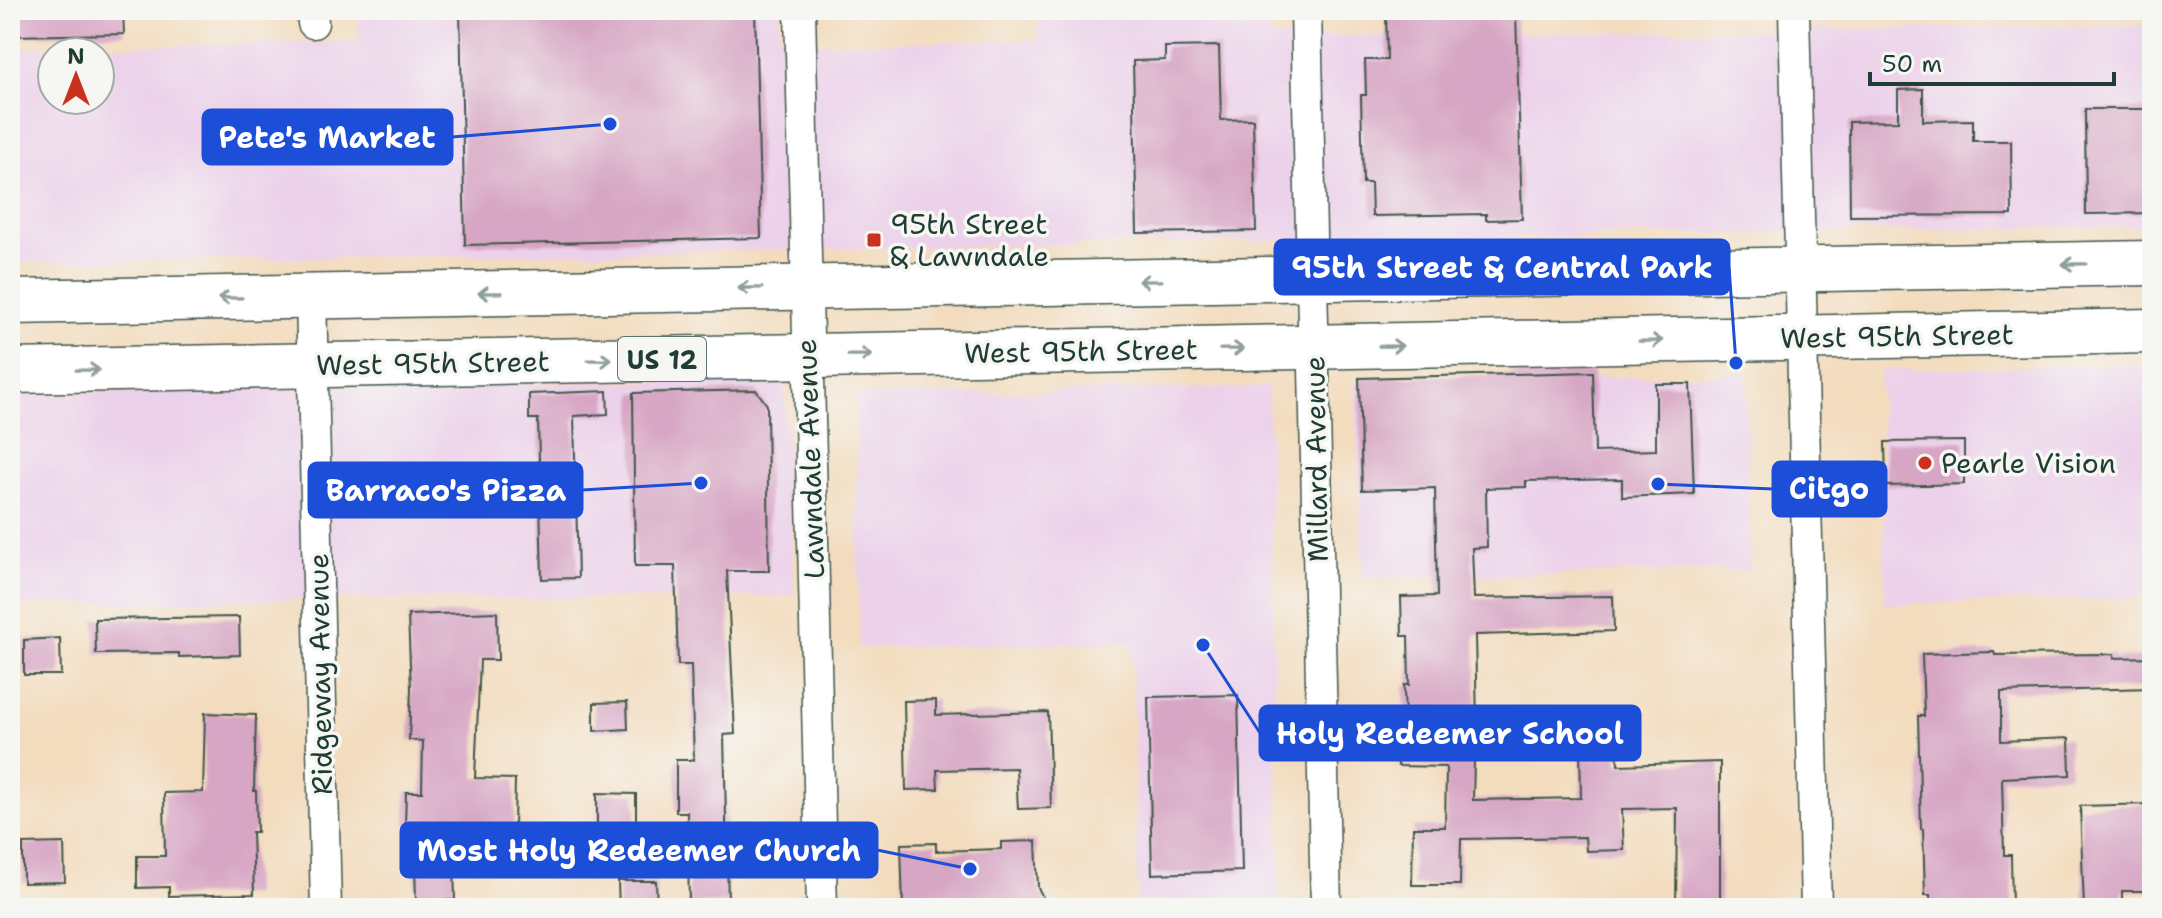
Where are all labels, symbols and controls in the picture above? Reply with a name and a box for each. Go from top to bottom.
north arrow [36,36,116,116]
scale bar [1870,36,2114,86]
text: N [67,42,85,71]
text: 50 m [1882,48,1942,80]
callout: Pete's Market [203,110,452,164]
text: Pete's Market [218,117,436,158]
place label: 95th Street & Lawndale [890,205,1049,275]
marker: 95th Street & Lawndale [865,231,883,249]
callout: 95th Street & Central Park [1275,240,1729,294]
text: 95th Street & Central Park [1291,247,1713,288]
one-way arrow [2061,256,2088,272]
one-way arrow [1137,273,1164,288]
one-way arrow [737,280,764,296]
one-way arrow [477,285,504,301]
one-way arrow [217,290,244,305]
street label: West 95th Street [1780,315,2014,357]
street label: West 95th Street [964,330,1198,372]
one-way arrow [1637,333,1664,348]
road number: US 12 [618,337,706,381]
street label: Lawndale Avenue [787,338,833,580]
one-way arrow [1378,338,1404,353]
one-way arrow [1218,341,1245,356]
street label: West 95th Street [316,342,550,384]
one-way arrow [846,348,873,363]
one-way arrow [586,352,613,368]
street label: Millard Avenue [1295,355,1337,563]
one-way arrow [74,362,101,377]
place label: Pearle Vision [1941,444,2116,482]
marker: Pearle Vision [1916,454,1934,472]
callout: Citgo [1773,462,1886,516]
callout: Barraco's Pizza [309,463,582,517]
text: Citgo [1789,468,1869,509]
text: Barraco's Pizza [326,470,567,511]
street label: Ridgeway Avenue [299,553,341,795]
callout: Holy Redeemer School [1260,706,1640,760]
text: Holy Redeemer School [1276,713,1624,754]
callout: Most Holy Redeemer Church [401,823,877,877]
text: Most Holy Redeemer Church [417,830,861,871]

